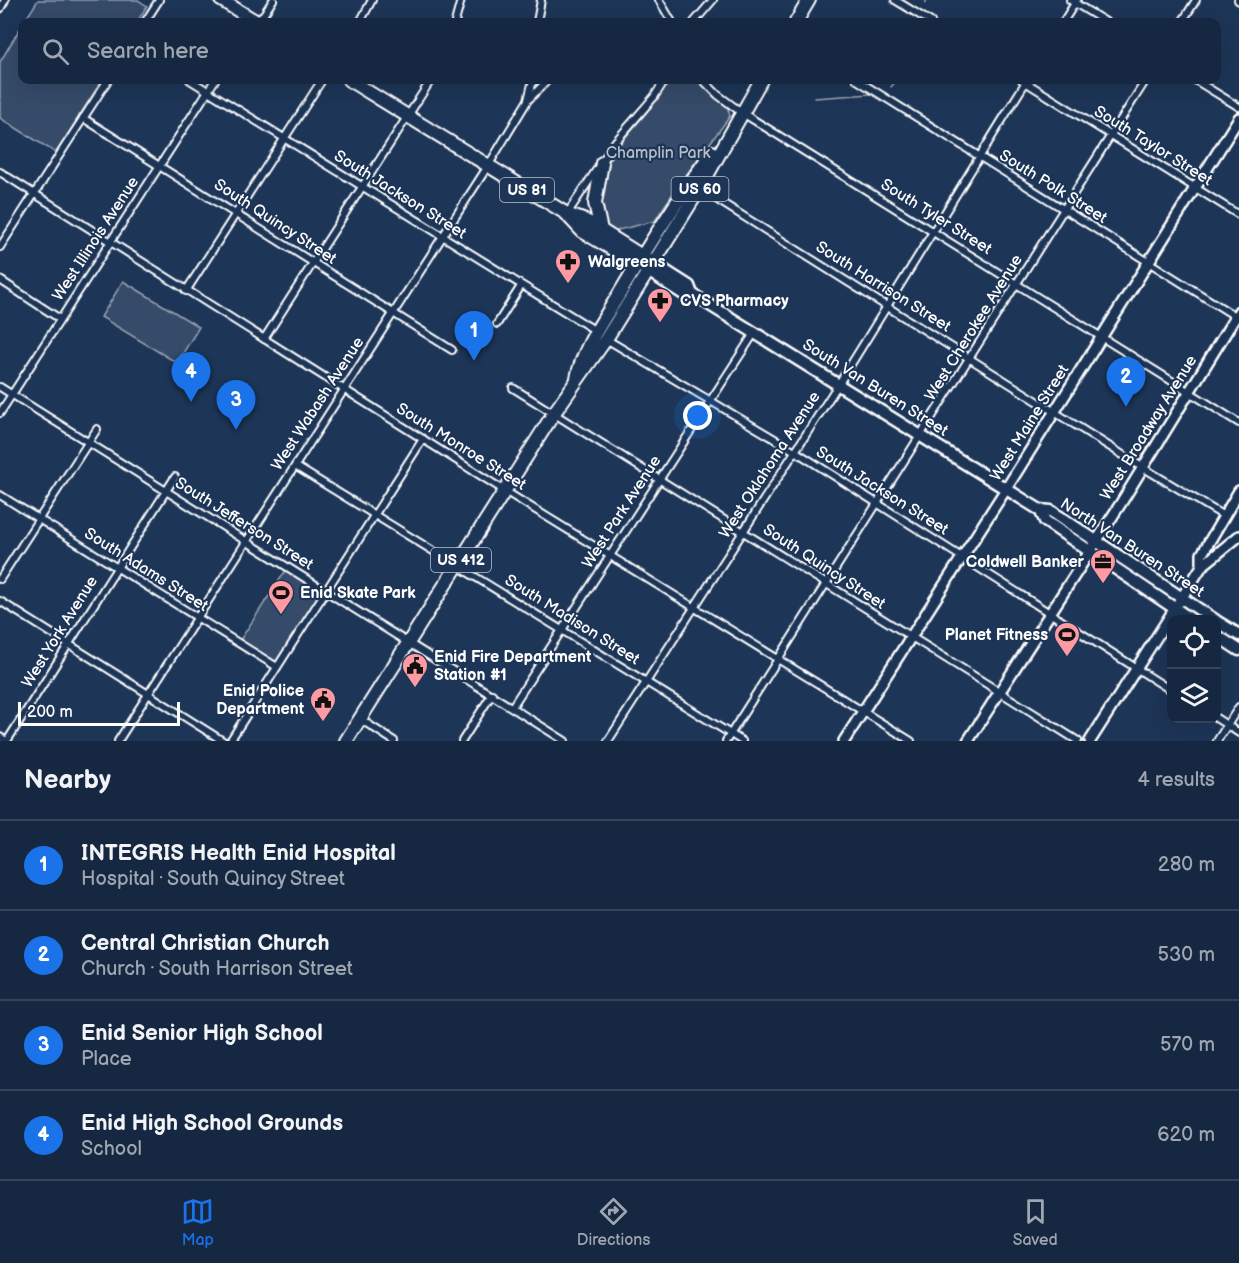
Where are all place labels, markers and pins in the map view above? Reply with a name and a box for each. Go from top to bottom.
pharmacy icon: Walgreens [553,247,583,285]
place label: Walgreens [588,253,666,272]
pharmacy icon: CVS Pharmacy [645,286,675,324]
place label: CVS Pharmacy [680,292,789,311]
pin: 1 [454,312,494,361]
pin: 4 [172,352,210,402]
pin: 2 [1106,358,1146,407]
pin: 3 [216,380,256,430]
office icon: Coldwell Banker [1088,547,1118,585]
place label: Coldwell Banker [966,553,1085,572]
sports icon: Enid Skate Park [266,578,296,616]
place label: Enid Skate Park [300,584,416,603]
sports icon: Planet Fitness [1052,620,1082,658]
place label: Planet Fitness [945,626,1048,645]
place label: Enid Fire Department Station #1 [434,648,592,685]
public building icon: Enid Fire Department Station #1 [400,651,430,689]
place label: Enid Police Department [216,682,305,719]
public building icon: Enid Police Department [308,685,338,723]

